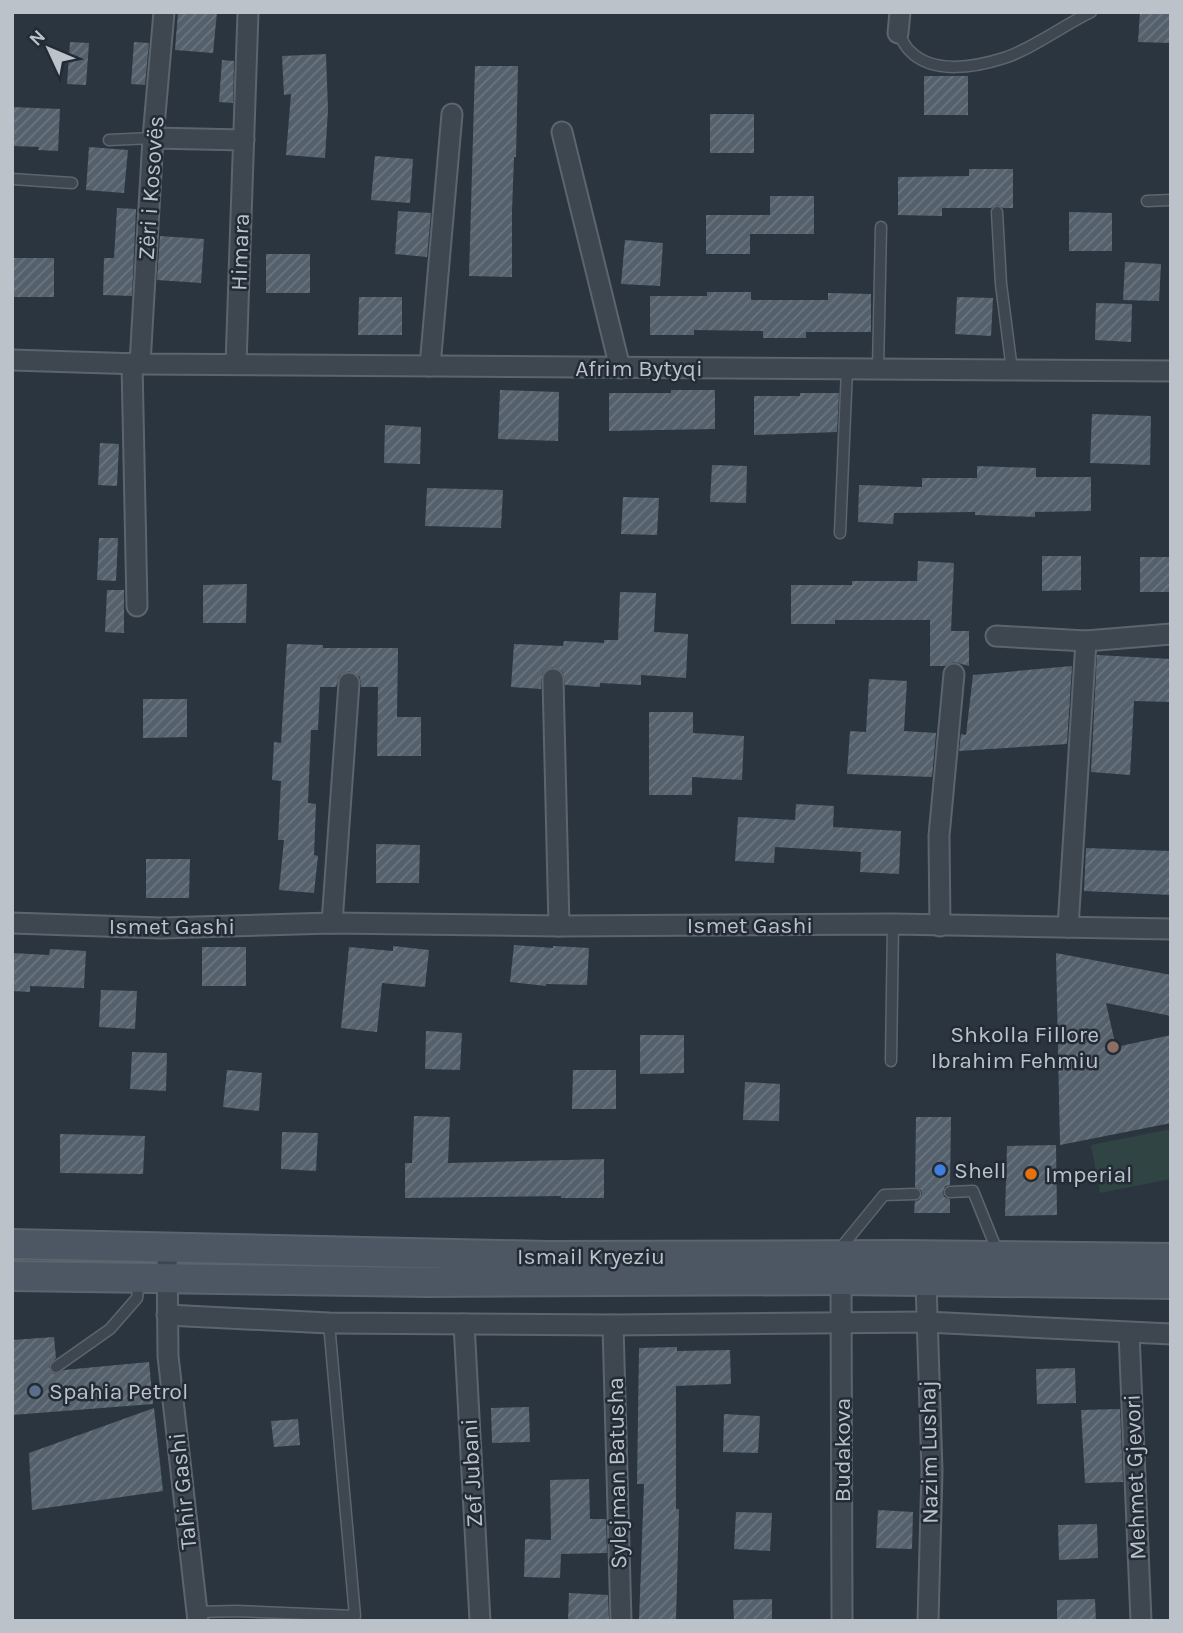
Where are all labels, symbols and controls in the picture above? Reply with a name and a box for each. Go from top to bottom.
north arrow [14,14,84,84]
text: N [25,25,50,50]
street label: Zëri i Kosovës [132,115,170,261]
street label: Himara [225,213,255,291]
street label: Afrim Bytyqi [575,355,703,382]
street label: Ismet Gashi [687,912,813,939]
street label: Ismet Gashi [109,913,235,940]
place label: Shkolla Fillore Ibrahim Fehmiu [931,1021,1099,1074]
marker: Shkolla Fillore Ibrahim Fehmiu [1105,1039,1121,1055]
place label: Shell [954,1157,1006,1184]
place label: Imperial [1045,1161,1132,1188]
marker: Shell [932,1162,948,1178]
marker: Imperial [1023,1166,1039,1182]
street label: Ismail Kryeziu [517,1243,665,1270]
street label: Sylejman Batusha [602,1377,632,1569]
place label: Spahia Petrol [49,1378,188,1405]
street label: Nazim Lushaj [914,1380,944,1524]
marker: Spahia Petrol [27,1383,43,1399]
street label: Mehmet Gjevori [1119,1394,1151,1560]
street label: Budakova [829,1398,856,1502]
street label: Zef Jubani [456,1418,488,1528]
street label: Tahir Gashi [163,1431,203,1551]

